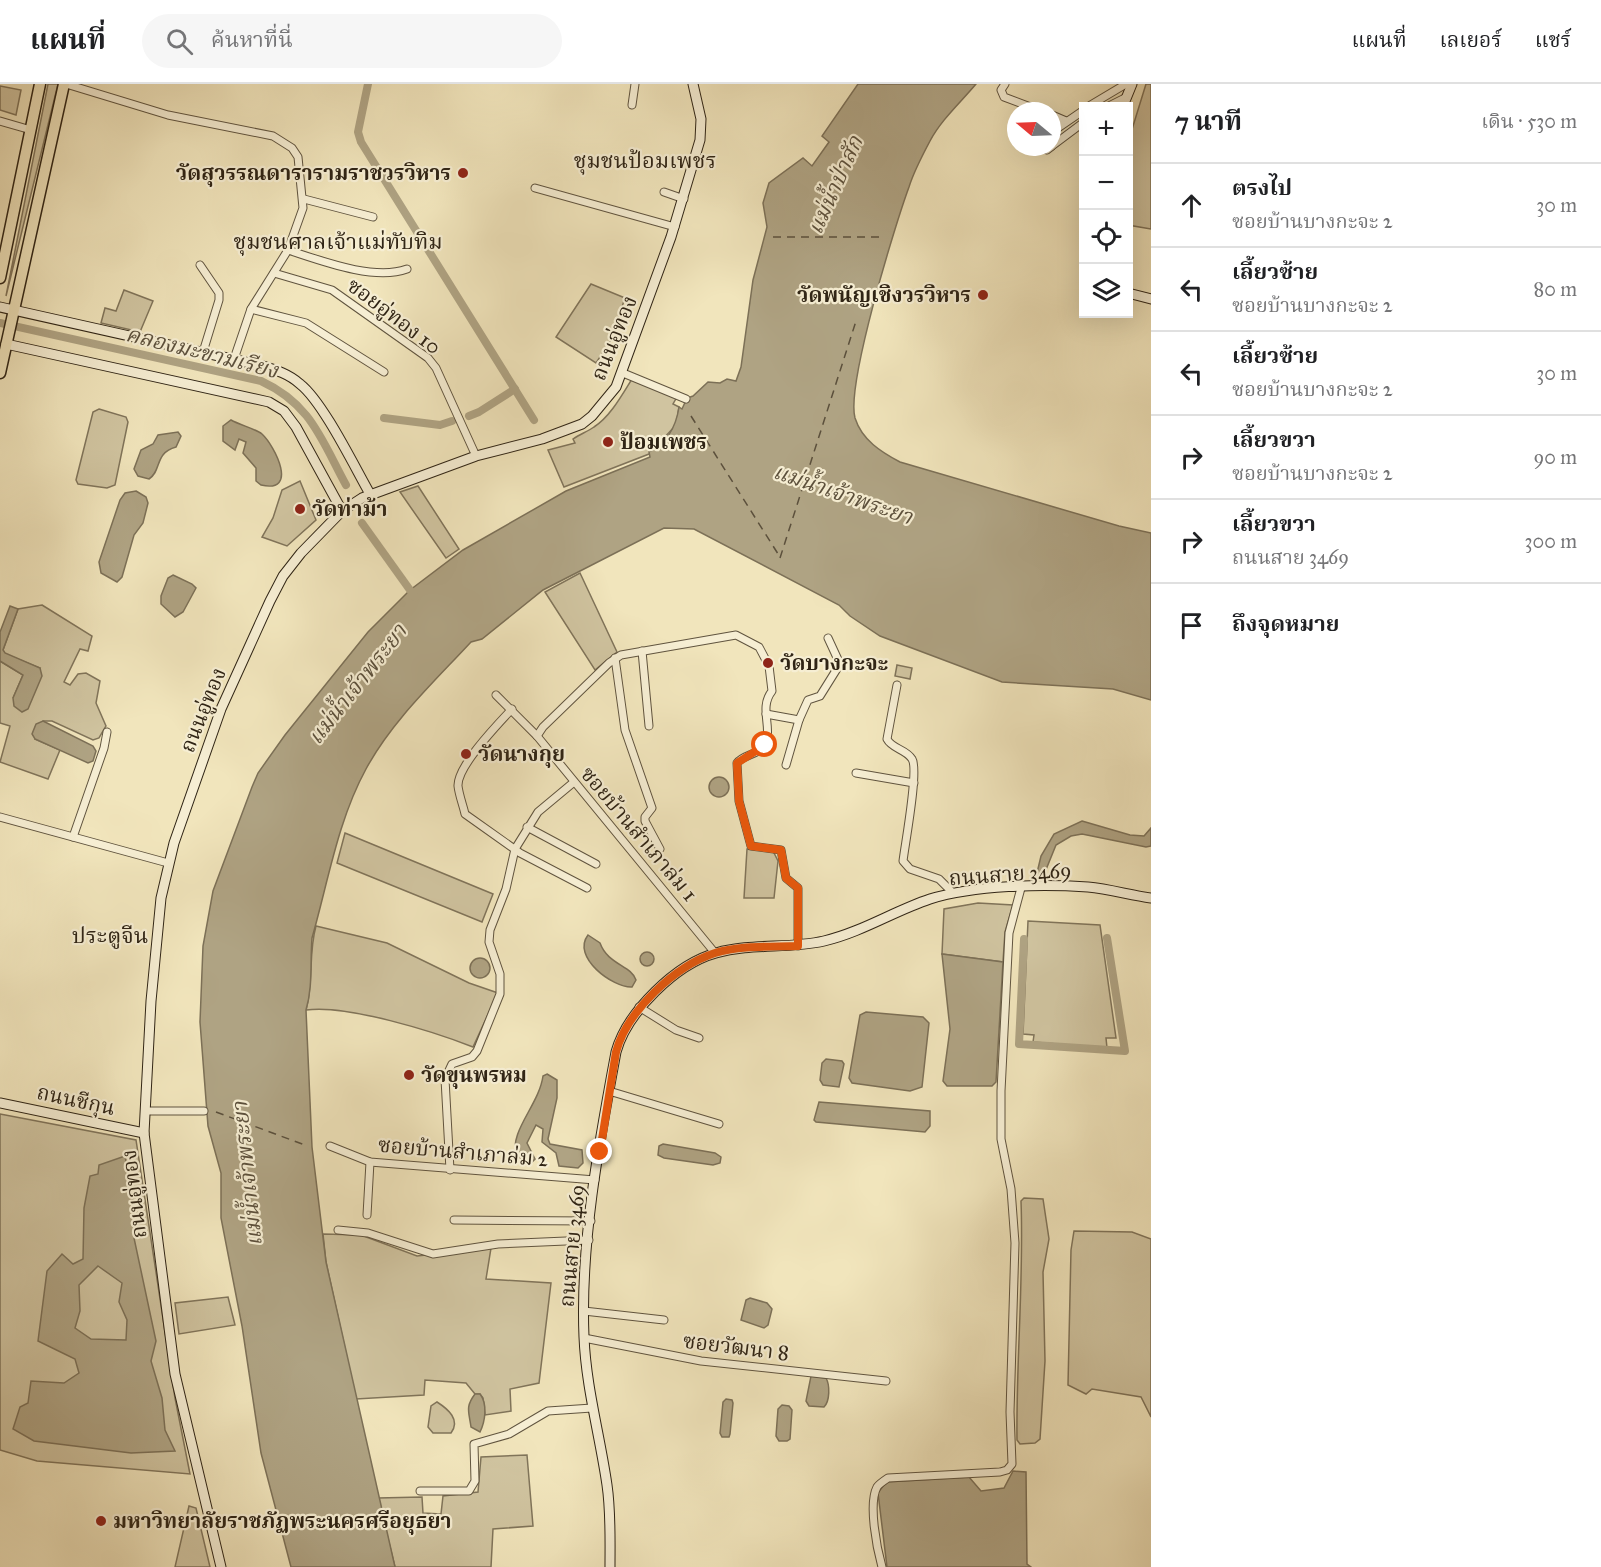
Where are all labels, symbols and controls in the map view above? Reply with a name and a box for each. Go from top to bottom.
search box [142,14,562,68]
text: แผนที่ [30,22,106,57]
icon: search [163,25,196,58]
text: ค้นหาที่นี่ [211,26,293,53]
text: แผนที่ [1352,27,1407,53]
text: เลเยอร์ [1440,27,1502,53]
text: แชร์ [1535,27,1571,53]
north arrow [1007,102,1061,156]
map controls [1079,102,1133,318]
button: + [1079,102,1133,156]
text: 7 นาที [1175,105,1242,137]
text: เดิน · 530 m [1481,109,1577,133]
water label: แม่น้ำป่าสัก [799,130,869,238]
district label: ชุมชนป้อมเพชร [574,147,716,175]
button: − [1079,156,1133,210]
place label: วัดสุวรรณดารารามราชวรวิหาร [176,160,451,187]
marker: วัดสุวรรณดารารามราชวรวิหาร [456,166,470,180]
text: ตรงไป [1232,174,1292,201]
icon: ahead [1175,189,1208,222]
text: 30 m [1536,193,1577,217]
text: ซอยบ้านบางกะจะ 2 [1232,209,1393,233]
button: locate [1079,210,1133,264]
district label: ชุมชนศาลเจ้าแม่ทับทิม [233,228,443,256]
text: เลี้ยวซ้าย [1232,258,1318,285]
button: layers [1079,264,1133,318]
street label: ซอยอู่ทอง 10 [342,272,446,360]
icon: left [1175,273,1208,306]
text: 80 m [1534,277,1577,301]
place label: วัดพนัญเชิงวรวิหาร [797,282,971,308]
marker: วัดพนัญเชิงวรวิหาร [976,288,990,302]
street label: ถนนอู่ทอง [585,292,643,384]
text: ซอยบ้านบางกะจะ 2 [1232,293,1393,317]
water label: คลองมะขามเรียง [123,320,282,384]
text: เลี้ยวซ้าย [1232,342,1318,369]
icon: left [1175,357,1208,390]
text: 30 m [1536,361,1577,385]
text: ซอยบ้านบางกะจะ 2 [1232,377,1393,401]
text: เลี้ยวขวา [1232,426,1316,453]
place label: ป้อมเพชร [620,429,707,455]
marker: ป้อมเพชร [601,435,615,449]
icon: right [1175,441,1208,474]
text: 90 m [1534,445,1577,469]
water label: แม่น้ำเจ้าพระยา [770,455,918,531]
text: ซอยบ้านบางกะจะ 2 [1232,461,1393,485]
place label: วัดท่าม้า [312,496,388,522]
marker: วัดท่าม้า [293,502,307,516]
text: เลี้ยวขวา [1232,510,1316,537]
icon: right [1175,525,1208,558]
text: 300 m [1525,529,1577,553]
text: ถนนสาย 3469 [1232,545,1349,569]
icon: arrive [1175,609,1208,642]
text: ถึงจุดหมาย [1232,610,1339,637]
water label: แม่น้ำเจ้าพระยา [299,616,413,750]
place label: วัดบางกะจะ [780,650,889,676]
marker: วัดบางกะจะ [761,656,775,670]
street label: ถนนอู่ทอง [174,664,232,756]
route start [751,731,777,757]
place label: วัดนางกุย [478,741,565,768]
marker: วัดนางกุย [459,747,473,761]
street label: ซอยบ้านสำเภาล่ม 1 [575,761,703,907]
street label: ถนนสาย 3469 [948,857,1072,891]
district label: ประตูจีน [72,922,148,949]
place label: วัดขุนพรหม [421,1062,527,1089]
marker: วัดขุนพรหม [402,1068,416,1082]
street label: ถนนชีกุน [34,1079,118,1122]
water label: แม่น้ำเจ้าพระยา [223,1099,268,1248]
street label: ซอยบ้านสำเภาล่ม 2 [377,1132,550,1172]
route end [586,1138,612,1164]
street label: ถนนอู่ทอง [116,1148,152,1240]
street label: ถนนสาย 3469 [554,1184,590,1308]
street label: ซอยวัฒนา 8 [682,1328,790,1366]
place label: มหาวิทยาลัยราชภัฏพระนครศรีอยุธยา [113,1508,451,1535]
marker: มหาวิทยาลัยราชภัฏพระนครศรีอยุธยา [94,1514,108,1528]

